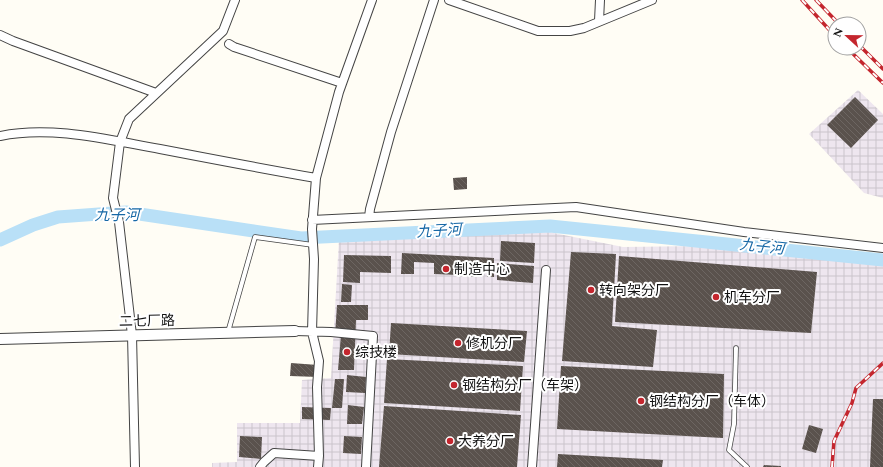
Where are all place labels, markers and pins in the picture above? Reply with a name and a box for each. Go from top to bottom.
place label: 制造中心 [454,259,510,280]
marker: 制造中心 [441,264,451,274]
place label: 转向架分厂 [599,280,669,301]
marker: 转向架分厂 [586,285,596,295]
place label: 机车分厂 [724,287,780,308]
marker: 机车分厂 [711,292,721,302]
place label: 修机分厂 [466,333,522,354]
marker: 修机分厂 [453,338,463,348]
place label: 综技楼 [355,342,397,363]
marker: 综技楼 [342,347,352,357]
place label: 钢结构分厂（车架） [462,375,588,396]
marker: 钢结构分厂（车架） [449,380,459,390]
place label: 钢结构分厂（车体） [649,391,775,412]
marker: 钢结构分厂（车体） [636,396,646,406]
place label: 大养分厂 [458,431,514,452]
marker: 大养分厂 [445,436,455,446]

